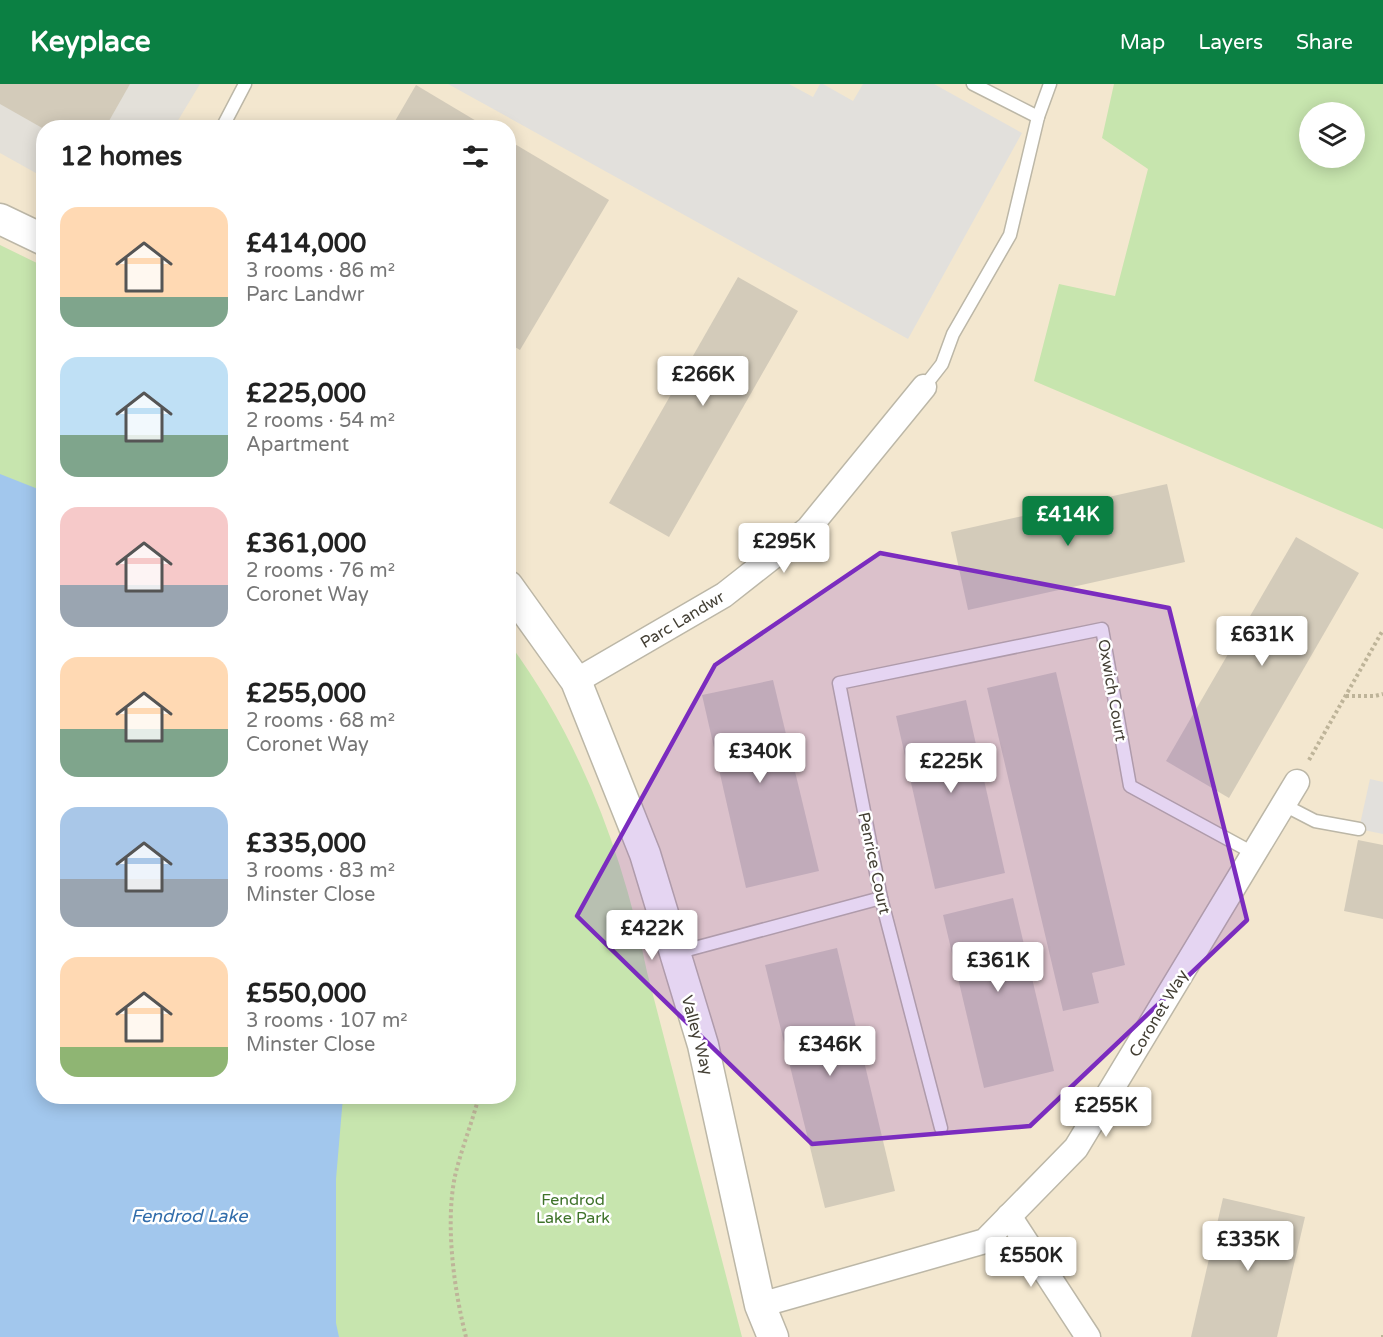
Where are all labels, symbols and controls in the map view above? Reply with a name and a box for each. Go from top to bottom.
text: Keyplace [30,25,151,59]
text: Map [1120,30,1165,55]
text: Layers [1198,30,1263,55]
text: Share [1296,30,1353,55]
map controls [1299,102,1365,168]
button: layers [1299,102,1365,168]
icon: filters [459,140,492,173]
text: 12 homes [60,141,182,172]
text: £414,000 [246,228,366,259]
icon: home [108,231,180,303]
text: 3 rooms · 86 m² [246,259,395,283]
text: Parc Landwr [246,283,364,307]
pin: £266K [661,356,745,407]
text: £266K [671,363,735,387]
text: £225,000 [246,378,366,409]
icon: home [108,381,180,453]
text: 2 rooms · 54 m² [246,409,395,433]
text: Apartment [246,433,349,457]
pin: £414K [1026,496,1110,547]
text: £414K [1036,503,1100,527]
pin: £295K [742,523,826,574]
text: £361,000 [246,528,366,559]
text: £295K [752,530,816,554]
icon: home [108,531,180,603]
text: 2 rooms · 76 m² [246,559,395,583]
text: Coronet Way [246,583,369,607]
street label: Parc Landwr [637,586,729,653]
pin: £631K [1220,616,1304,667]
text: £631K [1230,623,1294,647]
street label: Oxwich Court [1093,638,1131,743]
text: £255,000 [246,678,366,709]
icon: home [108,681,180,753]
text: 2 rooms · 68 m² [246,709,395,733]
text: Coronet Way [246,733,369,757]
pin: £340K [718,733,802,784]
text: £340K [728,740,792,764]
pin: £225K [909,743,993,794]
text: £225K [919,750,983,774]
street label: Penrice Court [853,810,895,916]
text: £335,000 [246,828,366,859]
icon: home [108,831,180,903]
text: 3 rooms · 83 m² [246,859,395,883]
text: Minster Close [246,883,375,907]
pin: £422K [610,910,694,961]
text: £422K [620,917,684,941]
pin: £361K [956,942,1040,993]
text: £361K [966,949,1030,973]
street label: Coronet Way [1125,966,1193,1061]
text: £550,000 [246,978,366,1009]
icon: home [108,981,180,1053]
street label: Valley Way [677,993,717,1078]
text: 3 rooms · 107 m² [246,1009,408,1033]
pin: £346K [788,1026,872,1077]
text: Minster Close [246,1033,375,1057]
text: £346K [798,1033,862,1057]
pin: £255K [1064,1087,1148,1138]
text: £255K [1074,1094,1138,1118]
park label: Fendrod Lake Park [536,1190,610,1228]
water label: Fendrod Lake [131,1205,248,1227]
pin: £335K [1206,1221,1290,1272]
text: £335K [1216,1228,1280,1252]
pin: £550K [989,1237,1073,1288]
text: £550K [999,1244,1063,1268]

